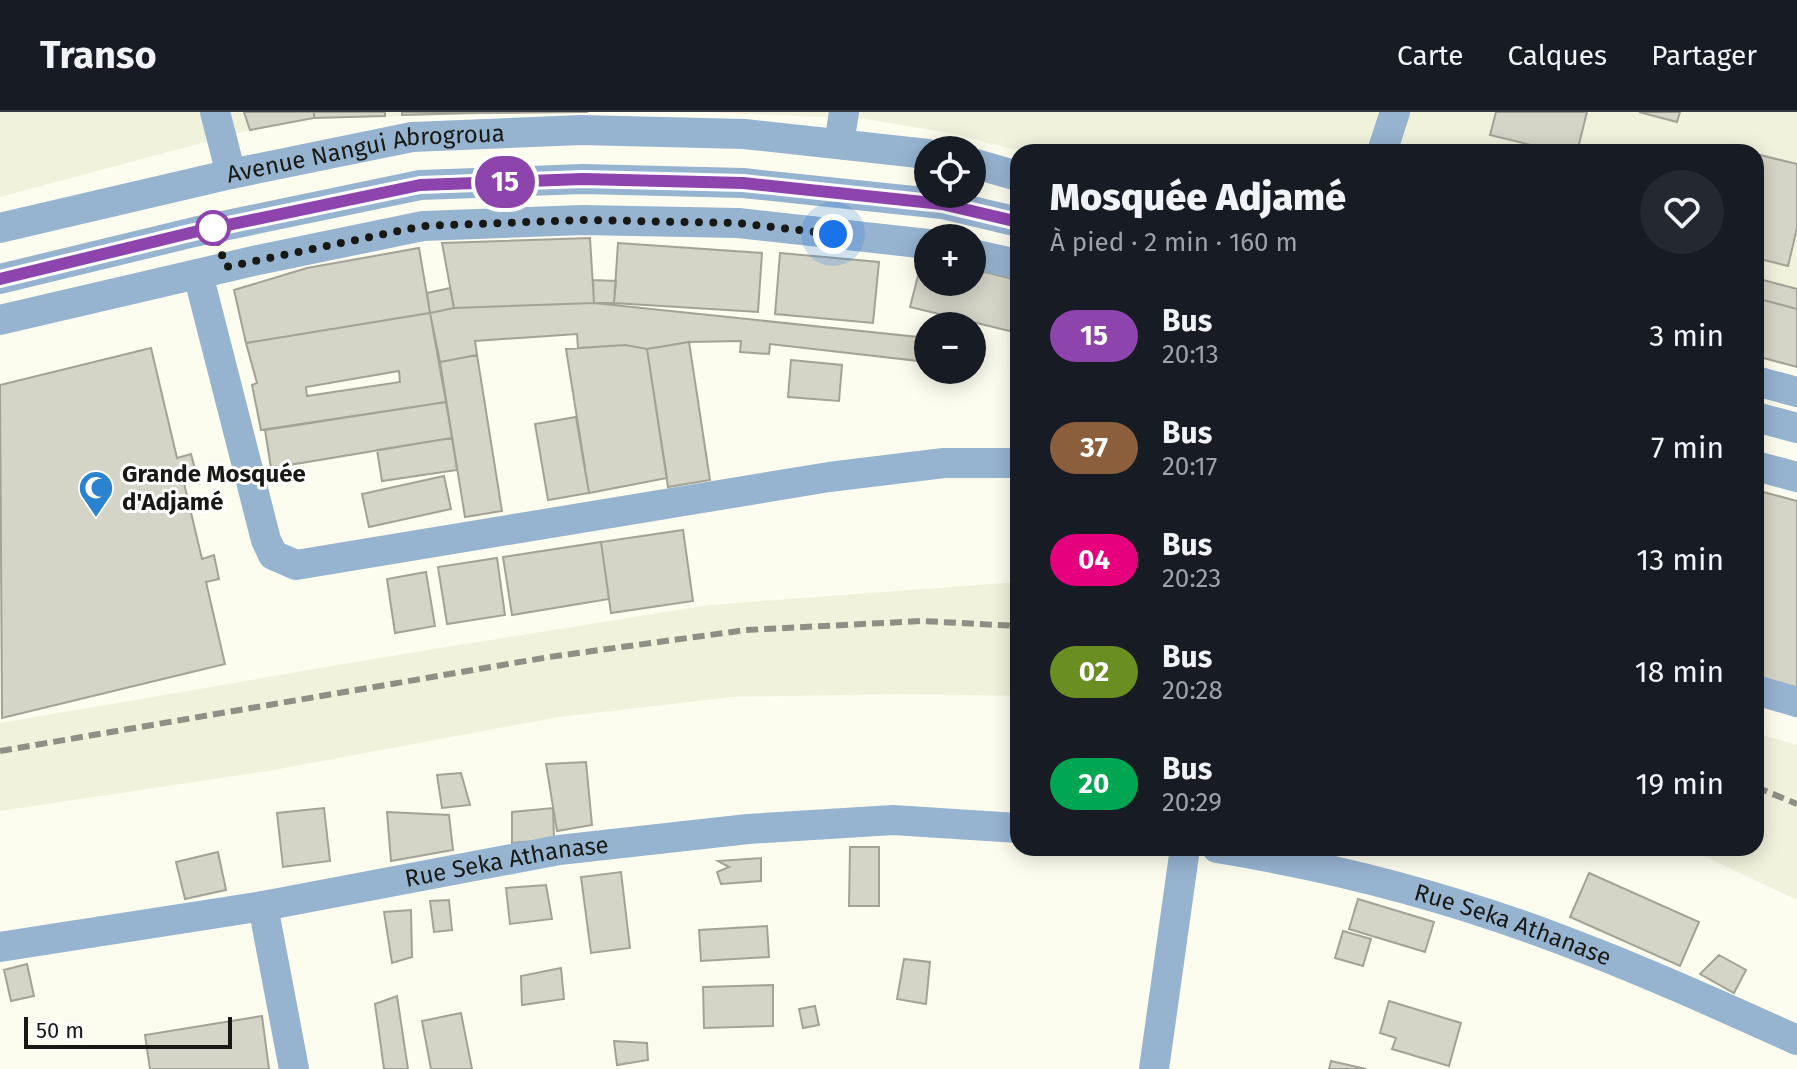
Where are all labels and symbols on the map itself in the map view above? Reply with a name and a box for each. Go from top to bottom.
street label: Avenue Nangui Abrogroua [224,119,505,189]
line badge: 15 [469,156,541,208]
unlabelled marker [196,211,230,245]
your location [813,214,853,254]
place label: Grande Mosquée d'Adjamé [122,460,306,516]
mosque icon: Grande Mosquée d'Adjamé [77,469,115,519]
street label: Rue Seka Athanase [403,831,610,893]
street label: Rue Seka Athanase [1411,878,1615,972]
scale bar [24,1013,232,1049]

